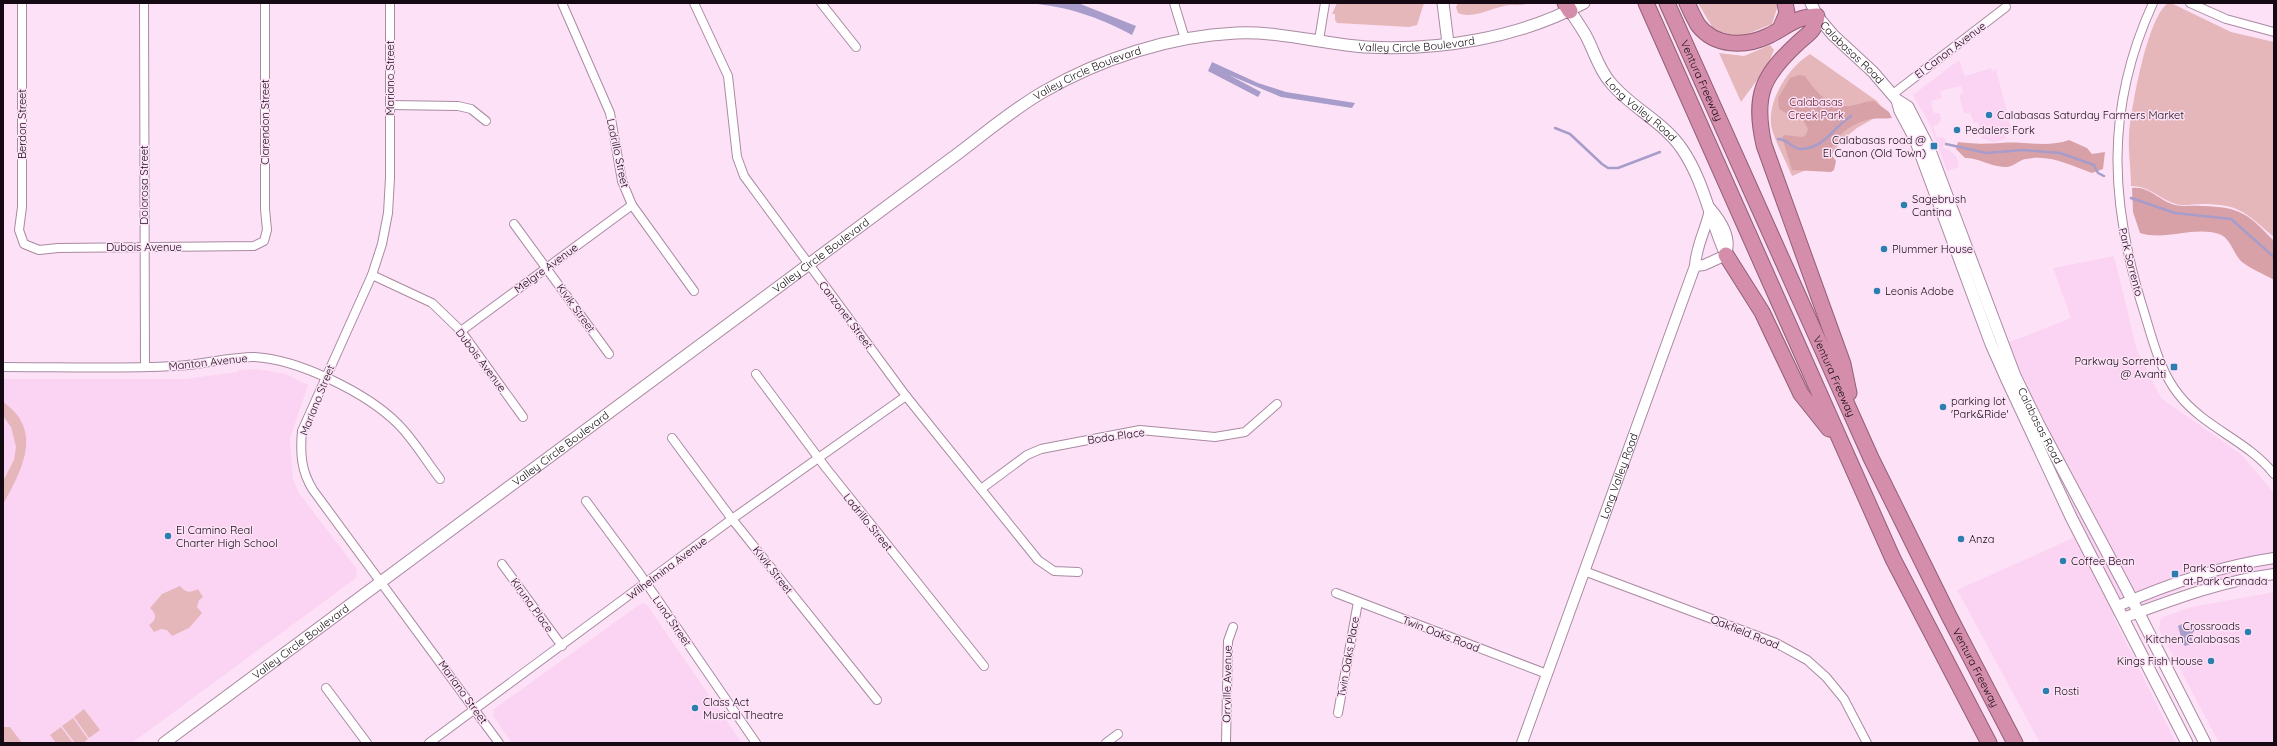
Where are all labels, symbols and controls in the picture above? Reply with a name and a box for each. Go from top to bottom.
street label: Calabasas Road [1817,18,1887,87]
street label: El Canon Avenue [1912,19,1988,81]
street label: Valley Circle Boulevard [1358,33,1476,55]
street label: Ventura Freeway [1678,38,1726,123]
street label: Mariano Street [383,40,397,116]
street label: Valley Circle Boulevard [1030,43,1143,103]
street label: Long Valley Road [1602,75,1680,144]
street label: Clarendon Street [258,79,272,165]
street label: Berdon Street [15,89,29,159]
park label: Calabasas Creek Park [1788,95,1844,122]
place label: Calabasas Saturday Farmers Market [1997,108,2184,122]
marker: Calabasas Saturday Farmers Market [1984,110,1994,120]
street label: Ladrillo Street [604,117,632,189]
place label: Pedalers Fork [1965,123,2035,137]
marker: Pedalers Fork [1952,125,1962,135]
place label: Calabasas road @ El Canon (Old Town) [1823,133,1926,160]
marker: Calabasas road @ El Canon (Old Town) [1929,141,1939,151]
street label: Dolorosa Street [137,145,151,225]
place label: Sagebrush Cantina [1912,192,1966,219]
marker: Sagebrush Cantina [1899,200,1909,210]
street label: Valley Circle Boulevard [770,215,872,296]
street label: Park Sorrento [2116,226,2146,298]
street label: Dubois Avenue [106,240,182,254]
street label: Melgre Avenue [511,240,581,296]
place label: Plummer House [1892,242,1973,256]
marker: Plummer House [1879,244,1889,254]
street label: Canzonet Street [816,278,876,352]
street label: Kivik Street [554,281,599,335]
place label: Leonis Adobe [1885,284,1954,298]
marker: Leonis Adobe [1872,286,1882,296]
street label: Dubois Avenue [453,326,509,394]
street label: Ventura Freeway [1810,334,1859,419]
street label: Manton Avenue [168,351,248,373]
place label: Parkway Sorrento @ Avanti [2075,354,2166,381]
street label: Mariano Street [296,362,338,437]
marker: Parkway Sorrento @ Avanti [2169,362,2179,372]
street label: Calabasas Road [2015,385,2065,466]
place label: parking lot 'Park&Ride' [1951,394,2009,421]
marker: parking lot 'Park&Ride' [1938,402,1948,412]
street label: Valley Circle Boulevard [510,408,612,489]
street label: Boda Place [1086,425,1146,447]
street label: Long Valley Road [1597,431,1641,521]
street label: Ladrillo Street [840,490,896,554]
place label: El Camino Real Charter High School [176,523,278,550]
marker: El Camino Real Charter High School [163,531,173,541]
place label: Anza [1969,532,1994,546]
street label: Wilhelmina Avenue [624,533,710,603]
marker: Anza [1956,534,1966,544]
street label: Kivik Street [750,543,796,597]
place label: Coffee Bean [2071,554,2135,568]
marker: Coffee Bean [2058,556,2068,566]
place label: Park Sorrento at Park Granada [2183,561,2267,588]
marker: Park Sorrento at Park Granada [2170,569,2180,579]
street label: Kiruna Place [508,575,556,635]
street label: Lund Street [650,593,695,649]
street label: Valley Circle Boulevard [249,601,352,682]
street label: Oakfield Road [1709,612,1781,652]
street label: Twin Oaks Road [1400,613,1482,655]
street label: Twin Oaks Place [1334,615,1362,699]
place label: Crossroads Kitchen Calabasas [2146,619,2240,646]
street label: Ventura Freeway [1949,626,2002,710]
marker: Crossroads Kitchen Calabasas [2243,627,2253,637]
street label: Orrville Avenue [1219,645,1235,723]
place label: Kings Fish House [2117,654,2203,668]
marker: Kings Fish House [2206,656,2216,666]
street label: Mariano Street [435,658,491,727]
place label: Rosti [2054,684,2079,698]
marker: Rosti [2041,686,2051,696]
place label: Class Act Musical Theatre [703,695,784,722]
marker: Class Act Musical Theatre [690,703,700,713]

